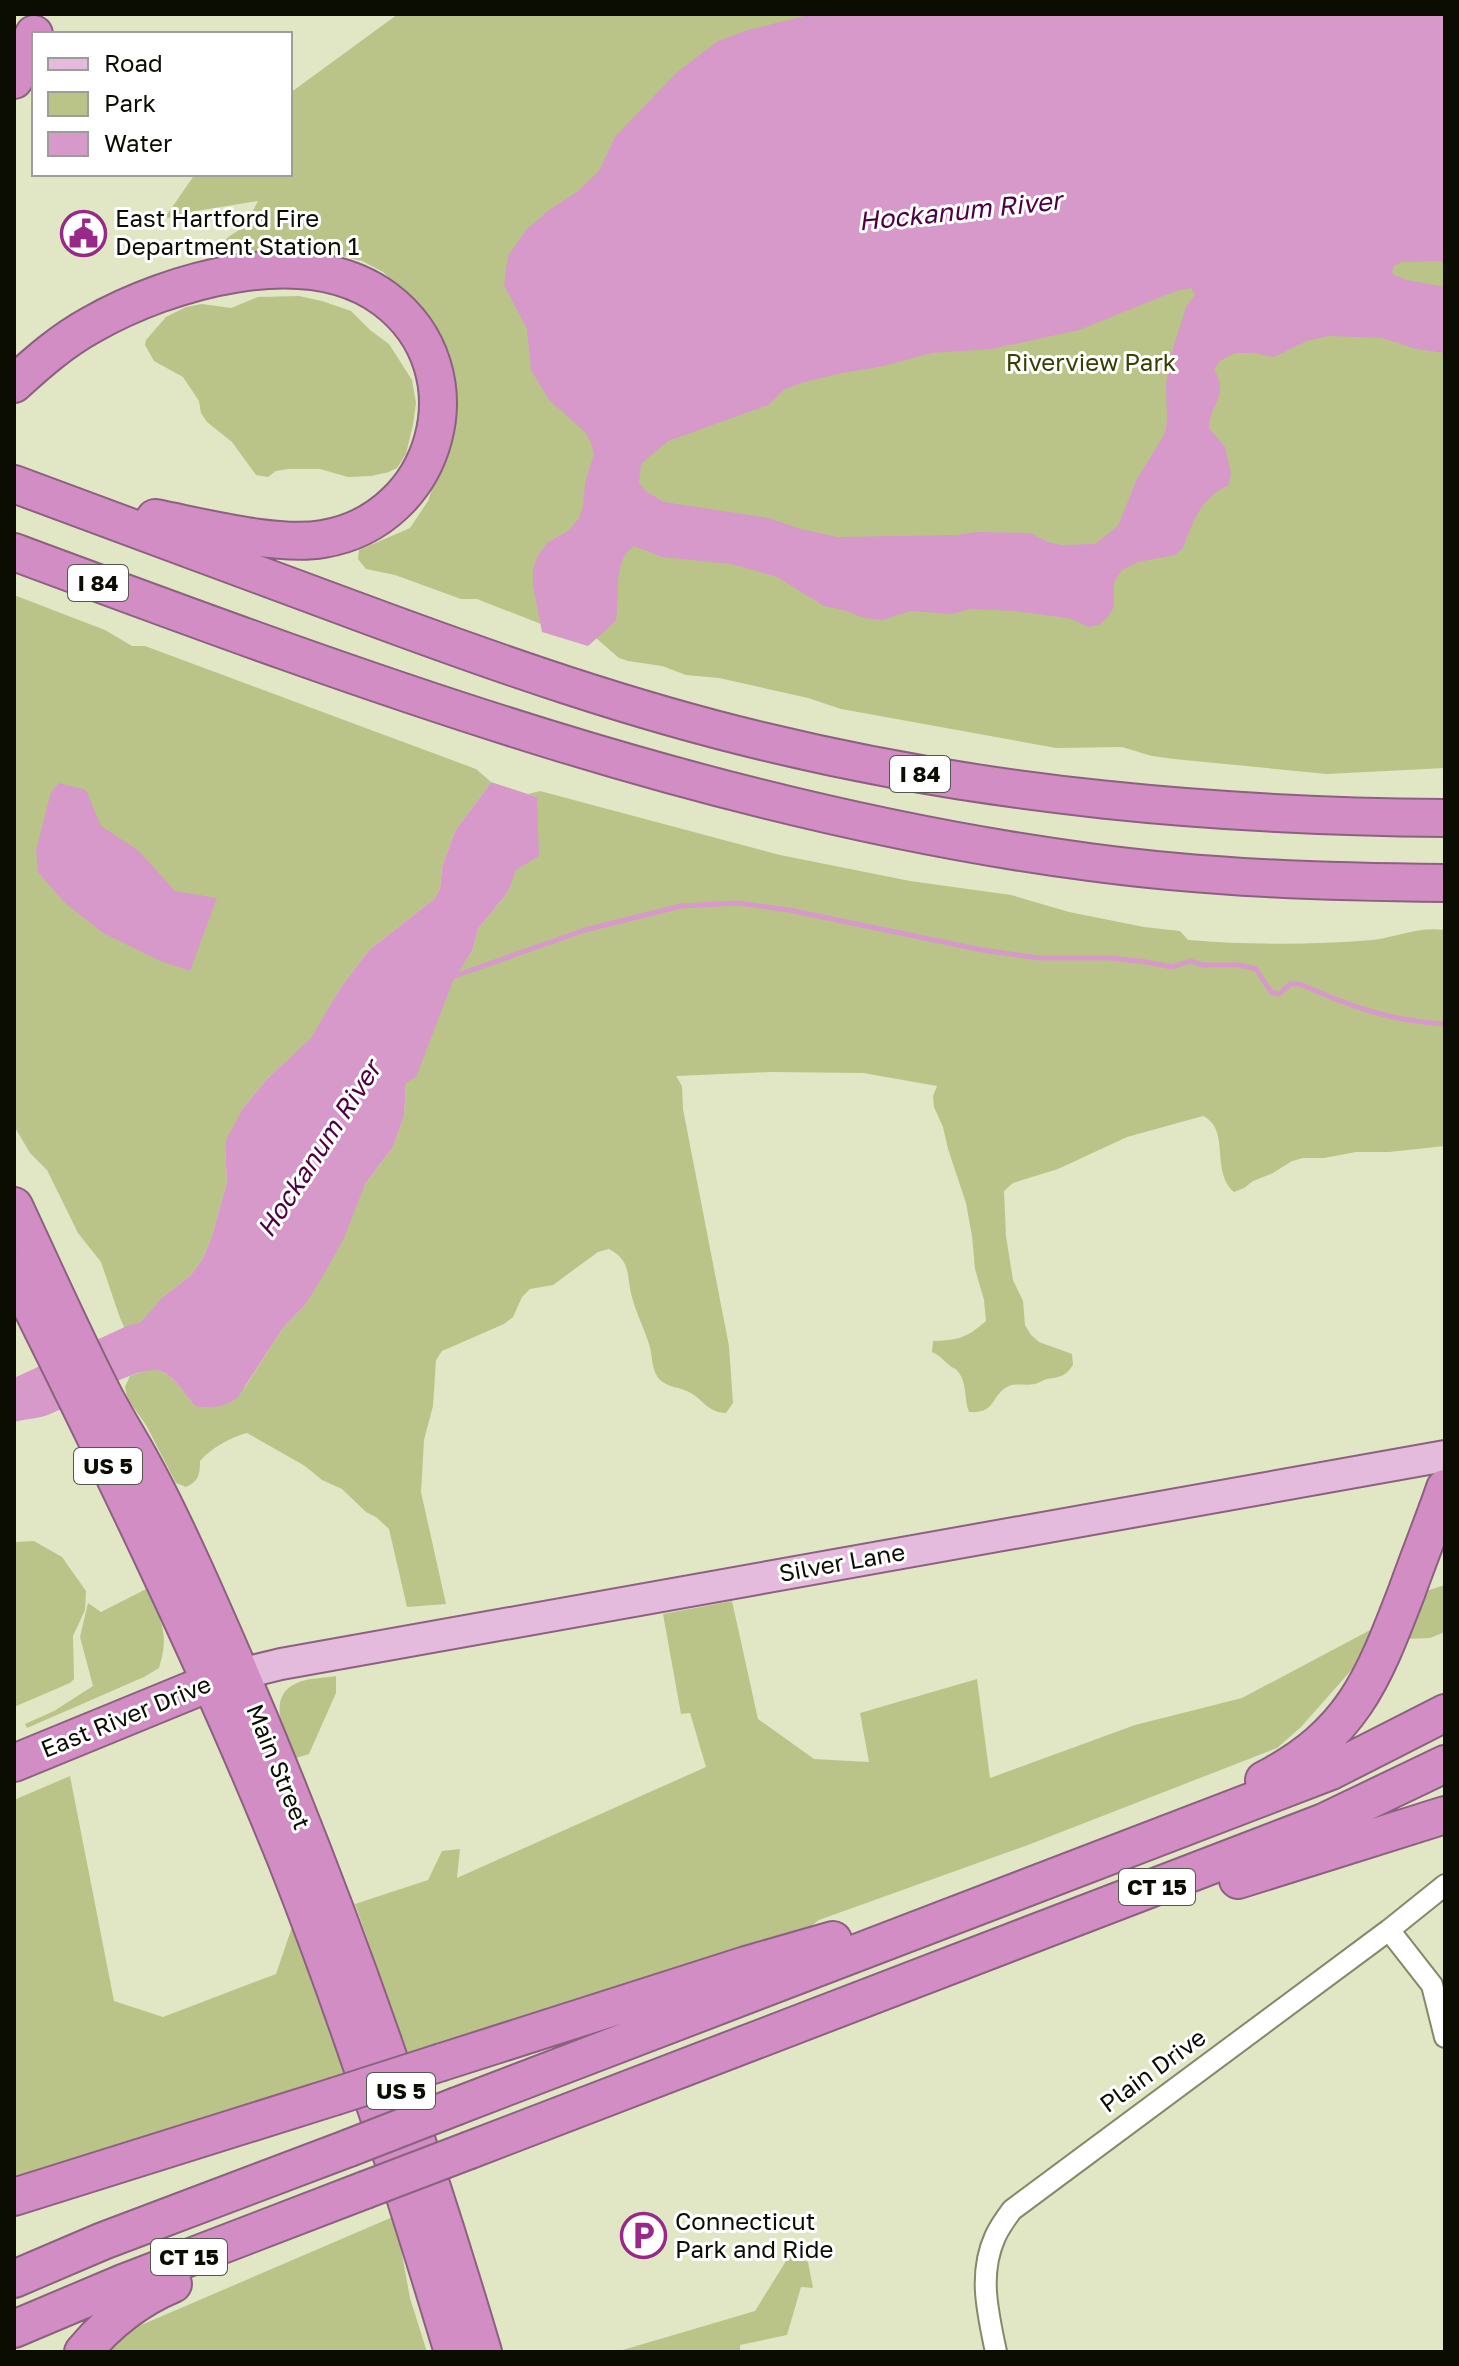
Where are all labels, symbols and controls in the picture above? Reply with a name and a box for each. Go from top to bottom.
legend [32,32,292,176]
text: Road [104,48,163,77]
text: Park [104,88,156,117]
text: Water [104,128,172,157]
water label: Hockanum River [857,184,1067,237]
place label: East Hartford Fire Department Station 1 [115,203,359,260]
public building icon: East Hartford Fire Department Station 1 [60,209,108,257]
park label: Riverview Park [1006,347,1176,376]
road number: I 84 [68,565,128,601]
road number: I 84 [890,756,950,792]
water label: Hockanum River [250,1052,389,1243]
road number: US 5 [74,1448,142,1484]
street label: Silver Lane [776,1536,907,1587]
street label: East River Drive [36,1668,215,1763]
street label: Main Street [241,1700,318,1833]
road number: CT 15 [1119,1869,1195,1905]
street label: Plain Drive [1094,2022,1211,2118]
road number: US 5 [367,2073,435,2109]
place label: Connecticut Park and Ride [675,2206,833,2263]
parking icon: Connecticut Park and Ride [620,2212,668,2260]
road number: CT 15 [151,2239,227,2275]

